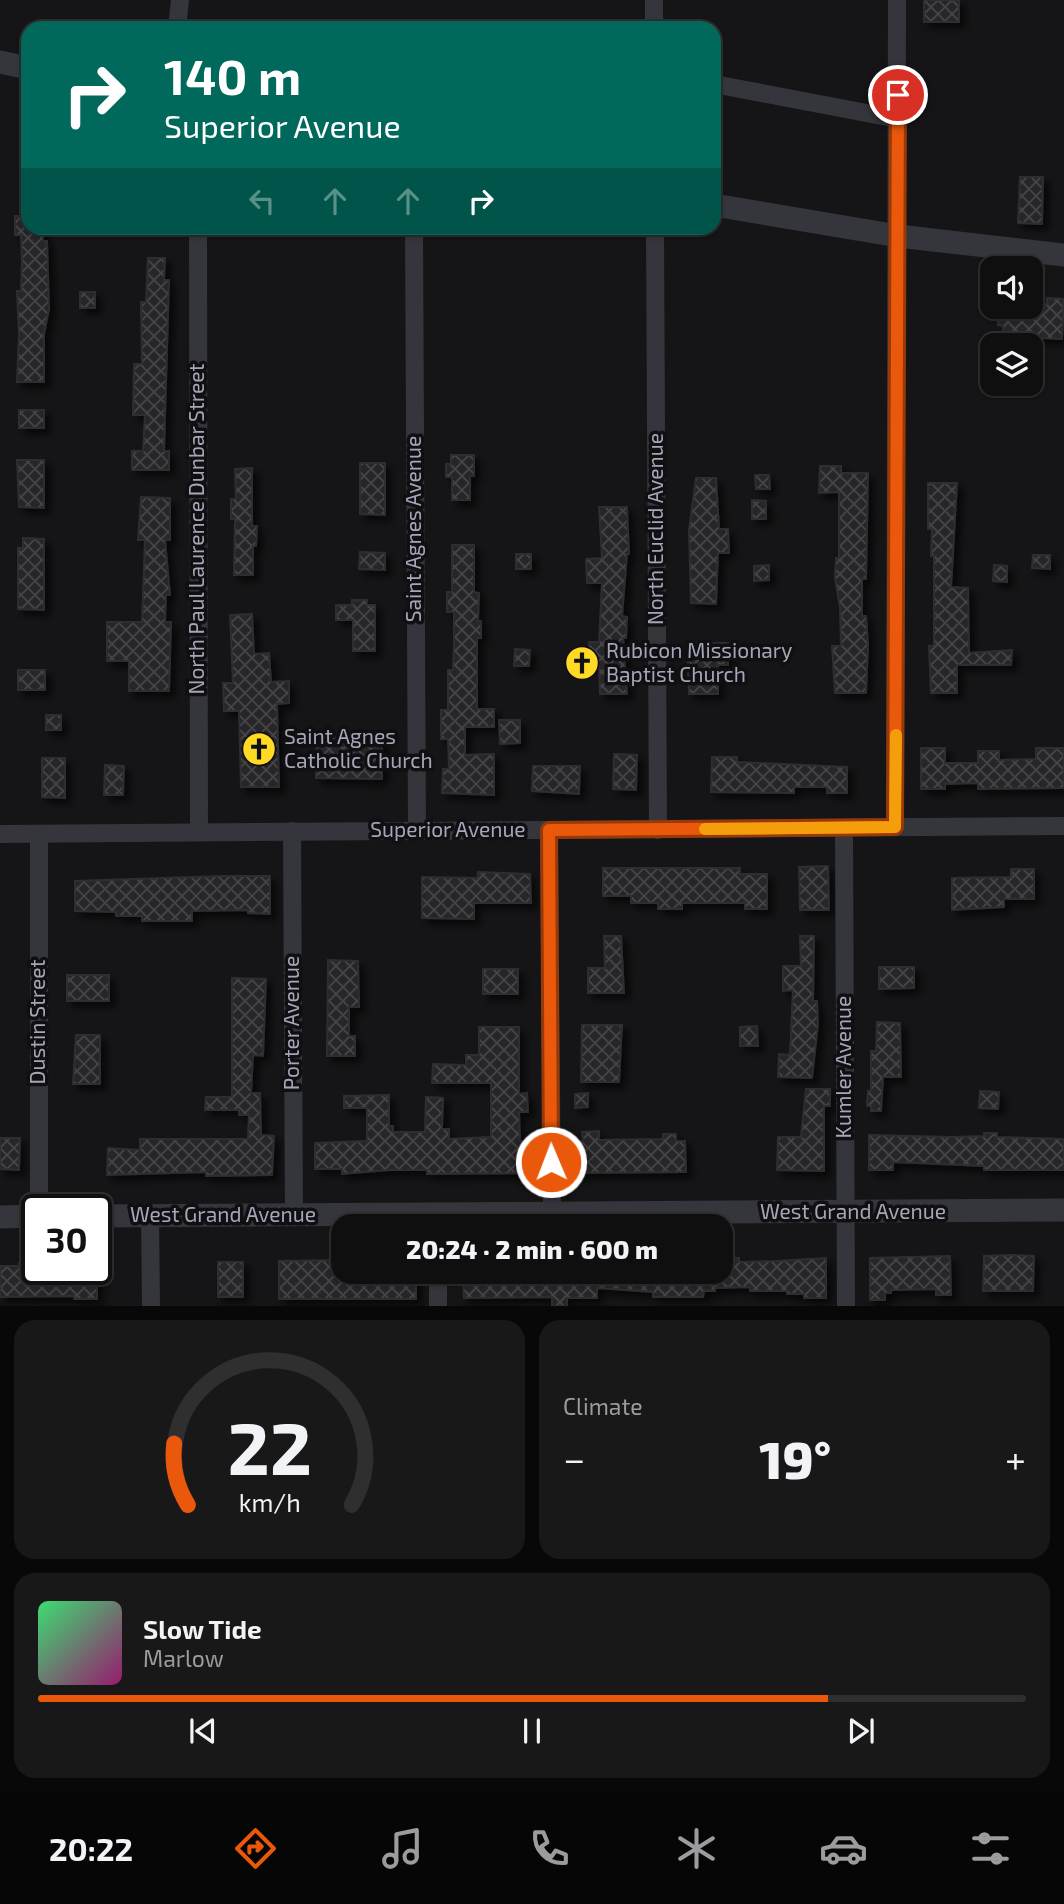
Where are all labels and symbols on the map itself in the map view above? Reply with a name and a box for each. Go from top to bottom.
pin [868,65,928,125]
street label: North Paul Laurence Dunbar Street [183,364,208,694]
street label: North Euclid Avenue [642,433,667,625]
street label: Saint Agnes Avenue [400,436,425,622]
place label: Rubicon Missionary Baptist Church [606,637,792,686]
church icon: Rubicon Missionary Baptist Church [563,644,601,682]
place label: Saint Agnes Catholic Church [284,723,433,772]
church icon: Saint Agnes Catholic Church [240,730,278,768]
street label: Superior Avenue [370,816,526,841]
street label: Porter Avenue [278,956,303,1090]
street label: Dustin Street [24,959,49,1085]
street label: Kumler Avenue [830,996,855,1138]
position arrow [514,1125,588,1199]
speed limit sign: 30 [21,1194,112,1285]
street label: West Grand Avenue [760,1198,946,1223]
street label: West Grand Avenue [130,1201,316,1226]

